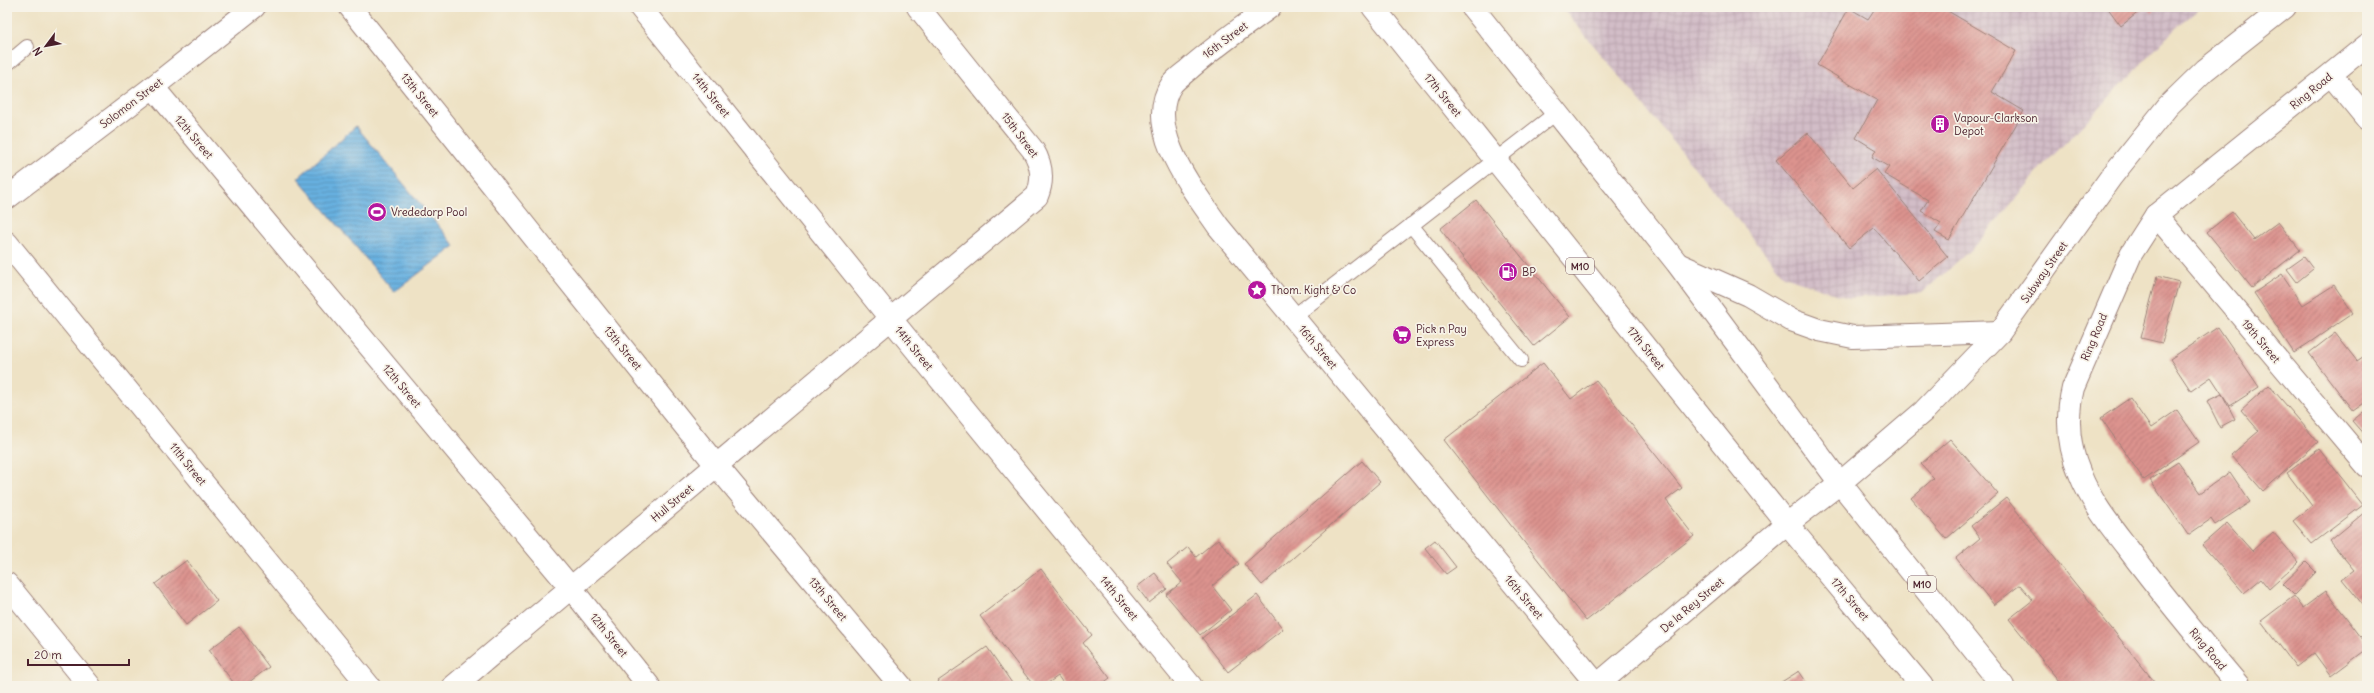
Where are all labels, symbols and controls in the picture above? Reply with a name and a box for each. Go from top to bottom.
street label: 16th Street [1200,18,1251,61]
north arrow [26,26,66,66]
text: N [30,44,45,58]
street label: Ring Road [2287,69,2335,112]
street label: 13th Street [398,70,442,120]
street label: 14th Street [689,70,733,120]
street label: 17th Street [1421,70,1465,120]
street label: Solomon Street [97,75,165,131]
street label: 15th Street [999,110,1042,160]
place label: Vapour-Clarkson Depot [1954,111,2038,138]
street label: 12th Street [172,112,216,162]
building icon: Vapour-Clarkson Depot [1929,113,1951,135]
sports icon: Vrededorp Pool [366,201,388,223]
place label: Vrededorp Pool [391,205,467,219]
street label: Subway Street [2018,238,2070,305]
road number: M10 [1566,258,1594,274]
fuel station icon: BP [1497,261,1519,283]
place label: BP [1522,265,1536,279]
place icon: Thom. Kight & Co [1246,279,1268,301]
place label: Thom. Kight & Co [1271,283,1356,297]
street label: Ring Road [2078,311,2110,363]
street label: 19th Street [2239,316,2283,366]
street label: 16th Street [1296,322,1341,372]
place label: Pick n Pay Express [1416,322,1467,349]
street label: 13th Street [601,323,645,373]
street label: 14th Street [892,323,936,373]
street label: 17th Street [1624,323,1668,373]
supermarket icon: Pick n Pay Express [1391,324,1413,346]
street label: 12th Street [380,361,424,411]
street label: 11th Street [167,440,210,488]
street label: Hull Street [648,481,696,525]
street label: 16th Street [1502,572,1547,622]
street label: 14th Street [1097,573,1141,623]
street label: 13th Street [806,574,850,624]
street label: De la Rey Street [1657,574,1727,636]
street label: 17th Street [1828,575,1872,624]
road number: M10 [1908,576,1936,592]
street label: 12th Street [587,610,631,660]
street label: Ring Road [2186,625,2230,673]
scale bar [28,641,129,667]
text: 20 m [34,647,62,662]

